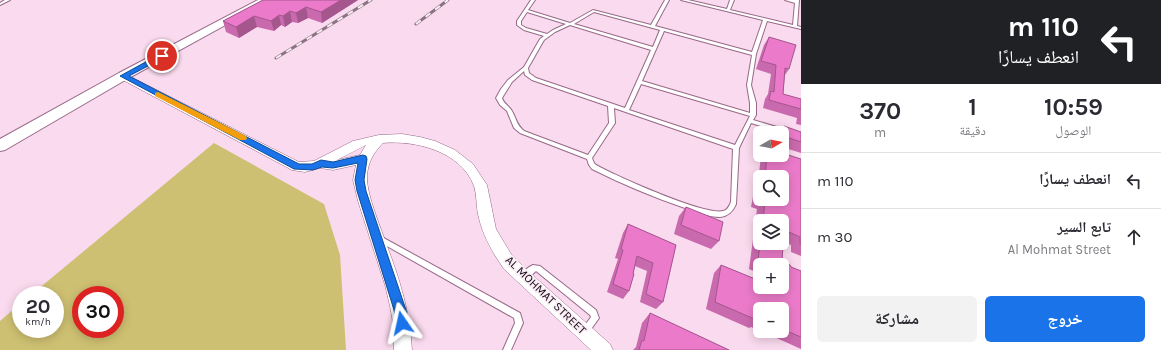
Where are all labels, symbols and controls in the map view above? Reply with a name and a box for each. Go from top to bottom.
text: 110 m [1008,10,1079,43]
icon: left [1093,16,1145,68]
pin [145,39,179,73]
icon: arrive [151,45,173,67]
text: انعطف يسارًا [998,46,1079,68]
text: 1 [968,93,977,121]
text: 10:59 [1044,93,1103,121]
text: 370 [859,97,901,125]
text: دقيقة [959,123,986,138]
text: الوصول [1055,123,1091,138]
text: m [874,125,886,140]
north arrow [753,126,789,162]
map controls [753,126,789,338]
button: search [753,170,789,206]
text: انعطف يسارًا [1039,170,1111,188]
icon: left [1123,170,1145,192]
text: 110 m [817,172,853,190]
button: layers [753,214,789,250]
text: تابع السير [1057,218,1111,236]
icon: ahead [1123,226,1145,248]
text: 30 m [817,228,852,246]
text: Al Mohmat Street [1008,242,1111,257]
street label: AL MOHMAT STREET [503,253,589,337]
button: + [753,258,789,294]
speed limit sign: 30 [72,286,124,338]
text: 20 [26,295,50,318]
button: مشاركة [817,296,977,342]
button: خروج [985,296,1145,342]
position arrow [381,302,423,344]
button: − [753,302,789,338]
text: km/h [25,316,51,328]

